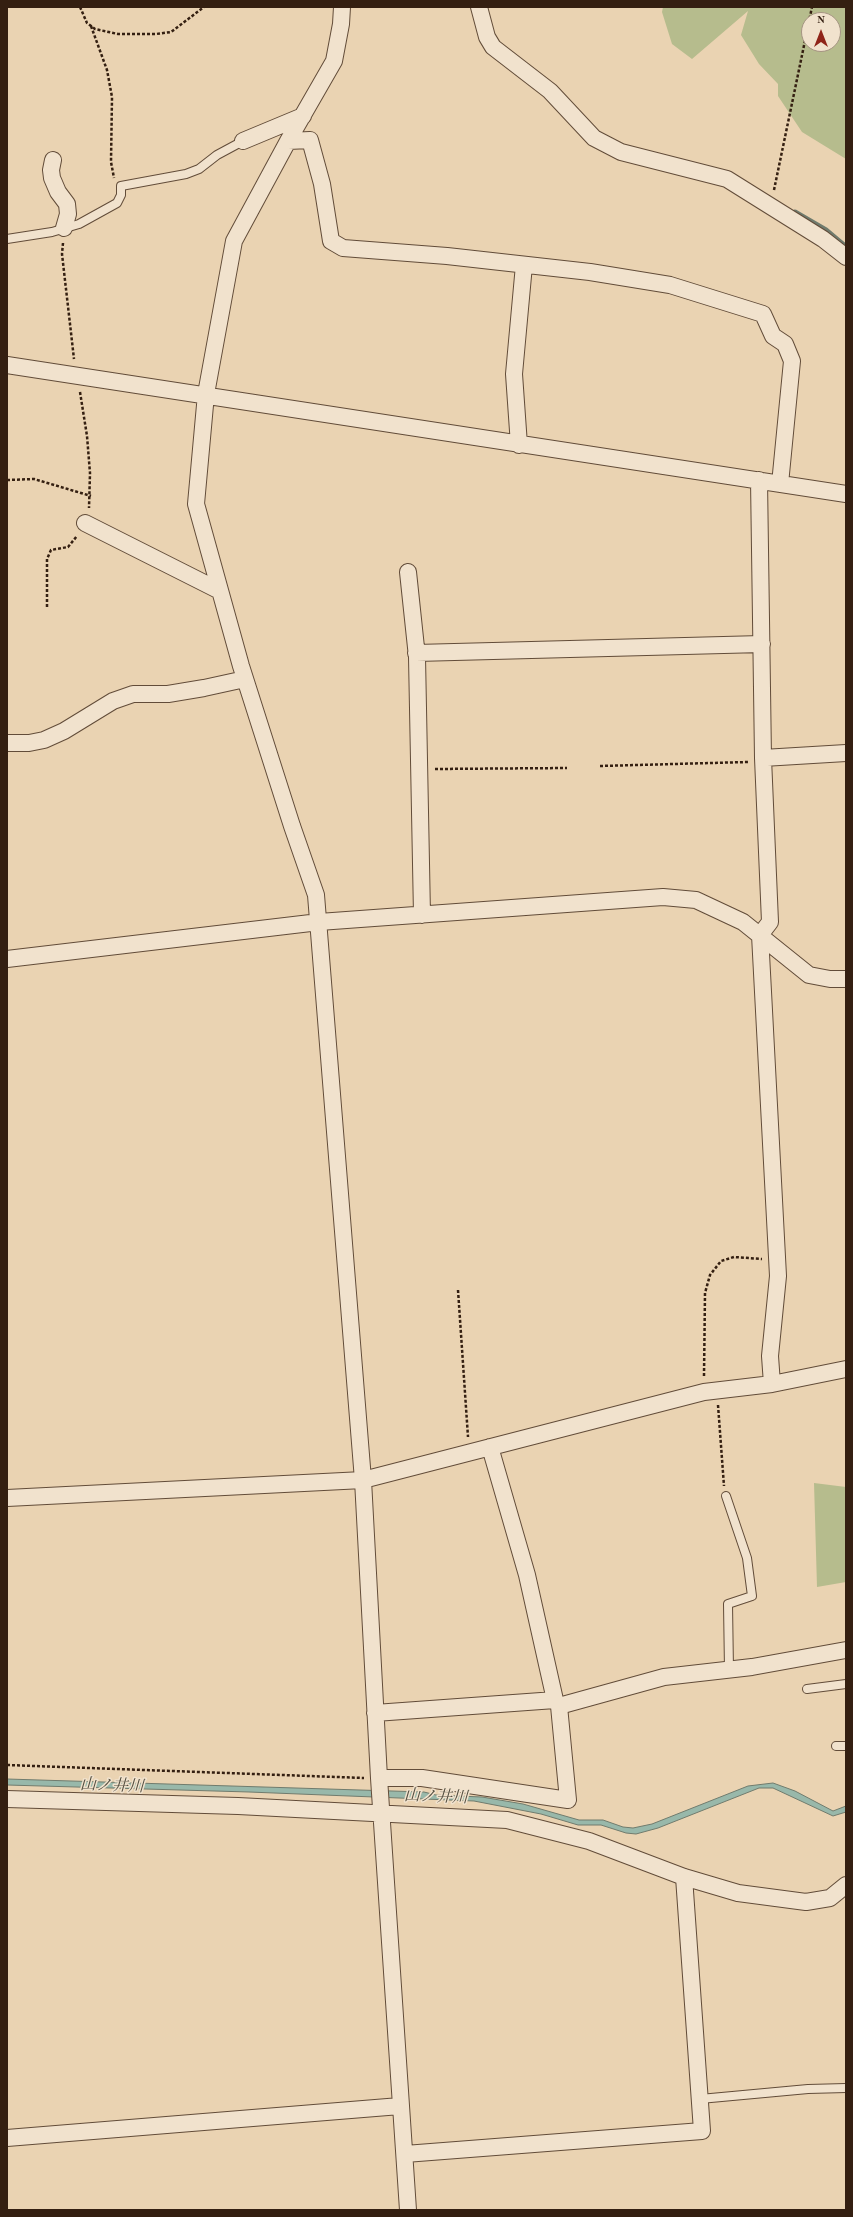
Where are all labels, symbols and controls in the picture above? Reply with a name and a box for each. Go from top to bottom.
north arrow [801,12,841,52]
text: N [817,15,825,26]
water label: 山ノ井川 [80,1775,144,1797]
water label: 山ノ井川 [404,1786,468,1808]

